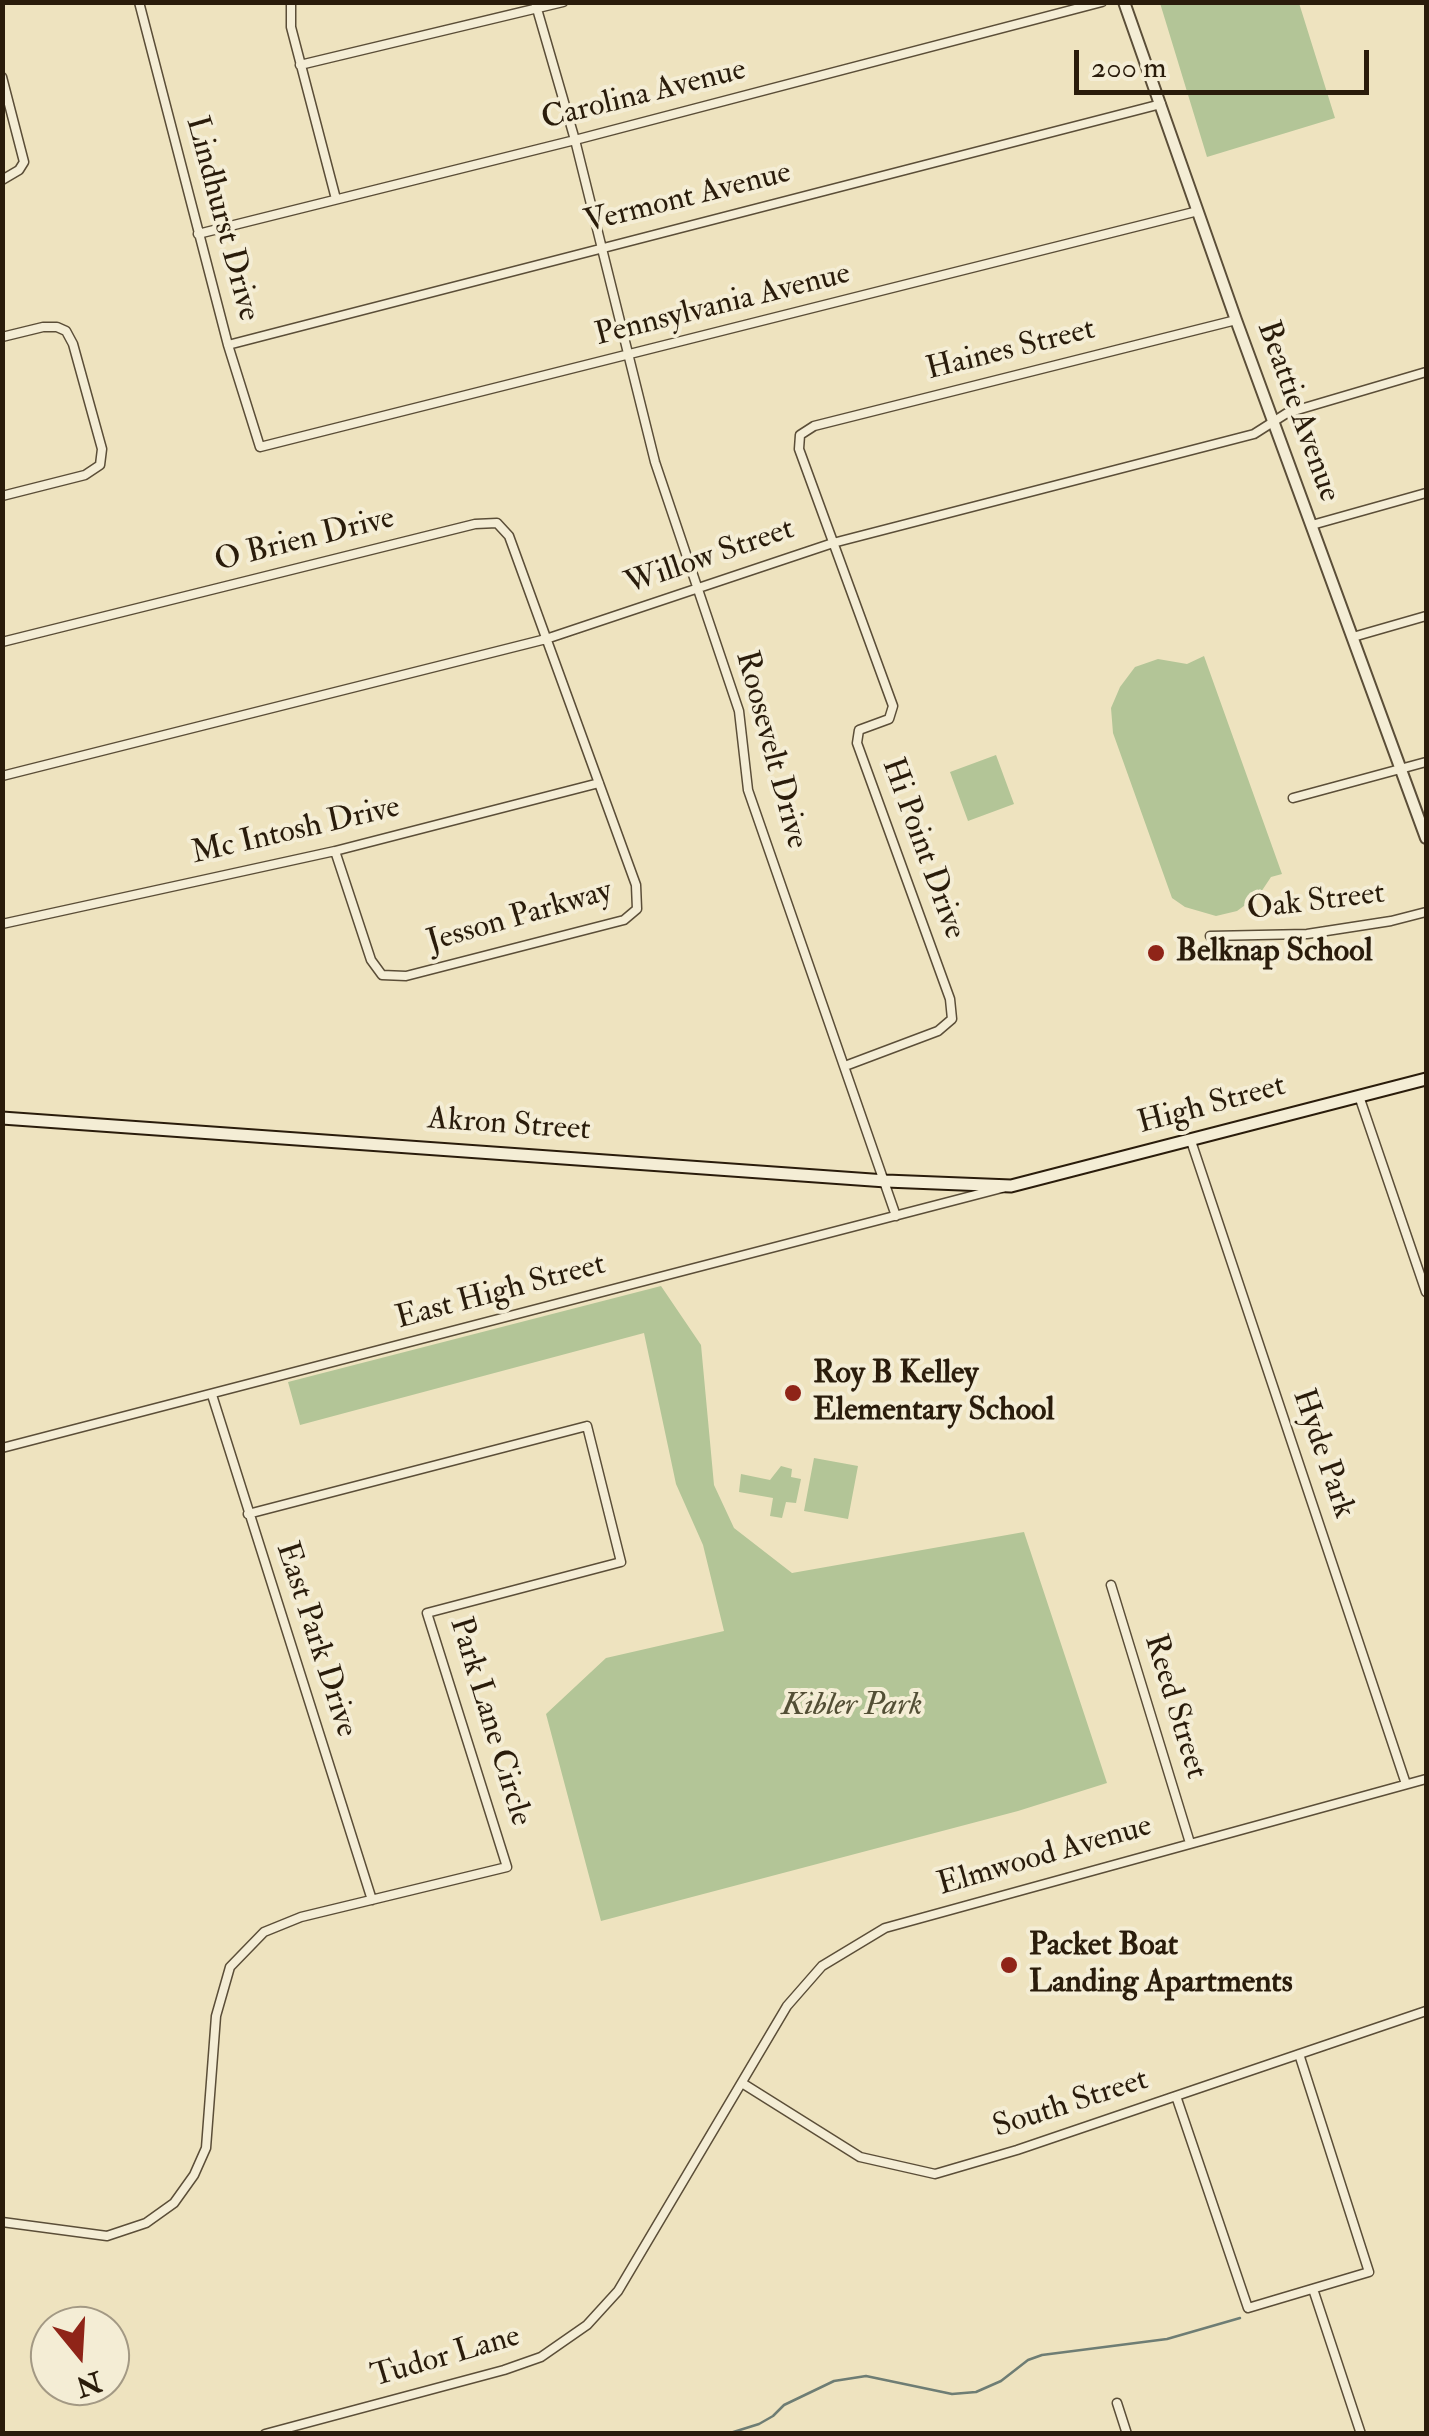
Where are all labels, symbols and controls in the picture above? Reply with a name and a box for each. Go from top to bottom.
scale bar [1079,30,1374,92]
text: 200 m [1091,49,1167,86]
street label: Carolina Avenue [538,52,750,140]
street label: Lindhurst Drive [175,112,267,326]
street label: Vermont Avenue [581,155,795,243]
street label: Pennsylvania Avenue [591,256,855,356]
street label: Haines Street [923,311,1099,391]
street label: Beattie Avenue [1247,316,1347,508]
street label: O Brien Drive [211,500,399,582]
street label: Willow Street [620,511,800,605]
street label: Roosevelt Drive [725,647,815,853]
street label: Hi Point Drive [872,753,972,945]
street label: Mc Intosh Drive [188,789,404,875]
street label: Jesson Parkway [423,873,617,963]
street label: Oak Street [1245,876,1387,930]
place label: Belknap School [1176,934,1373,972]
marker: Belknap School [1145,942,1167,964]
street label: High Street [1134,1068,1290,1144]
street label: Akron Street [426,1101,592,1151]
street label: East High Street [392,1247,610,1339]
place label: Roy B Kelley Elementary School [813,1356,1055,1431]
marker: Roy B Kelley Elementary School [782,1382,804,1404]
street label: Hyde Park [1282,1385,1362,1523]
street label: East Park Drive [265,1538,365,1742]
street label: Park Lane Circle [439,1613,539,1831]
street label: Reed Street [1134,1630,1214,1784]
park label: Kibler Park [781,1688,923,1726]
street label: Elmwood Avenue [933,1808,1157,1906]
place label: Packet Boat Landing Apartments [1029,1928,1293,2003]
marker: Packet Boat Landing Apartments [998,1954,1020,1976]
street label: South Street [989,2062,1153,2148]
north arrow [30,2306,130,2406]
street label: Tudor Lane [367,2318,525,2398]
text: N [71,2363,106,2404]

